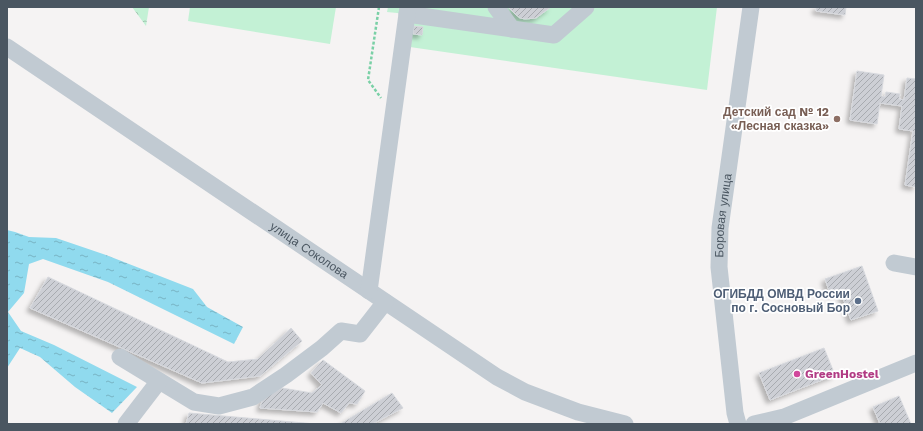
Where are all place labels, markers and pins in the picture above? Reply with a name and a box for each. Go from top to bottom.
place label: Детский сад № 12 «Лесная сказка» [723,105,829,133]
marker: Детский сад № 12 «Лесная сказка» [832,114,842,124]
place label: ОГИБДД ОМВД России по г. Сосновый Бор [713,287,850,315]
marker: ОГИБДД ОМВД России по г. Сосновый Бор [853,296,863,306]
place label: GreenHostel [805,367,879,381]
marker: GreenHostel [792,369,802,379]

